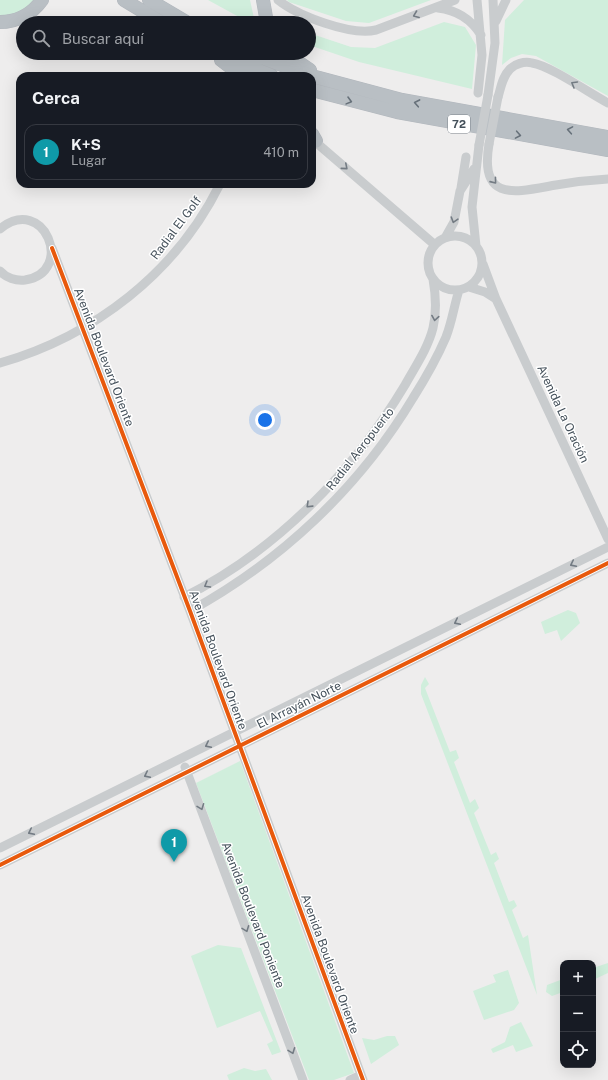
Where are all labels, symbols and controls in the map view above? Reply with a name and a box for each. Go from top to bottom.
one-way arrow [412,11,419,19]
search box [16,16,316,60]
icon: search [30,27,52,49]
text: Buscar aquí [62,30,144,47]
one-way arrow [571,82,578,89]
text: Cerca [32,88,80,108]
one-way arrow [346,96,353,105]
one-way arrow [414,100,420,108]
road number: 72 [448,115,470,133]
one-way arrow [566,126,573,135]
one-way arrow [515,130,521,138]
text: K+S [71,136,101,153]
text: 1 [43,145,49,160]
text: 410 m [263,145,299,160]
text: Lugar [71,153,106,168]
one-way arrow [341,162,348,169]
one-way arrow [490,176,497,183]
street label: Radial El Golf [148,193,204,262]
one-way arrow [450,216,459,223]
street label: Avenida Boulevard Oriente [71,286,137,429]
one-way arrow [431,315,440,321]
street label: Avenida La Oración [534,363,592,465]
street label: Radial Aeropuerto [323,405,397,493]
your location [255,410,275,430]
one-way arrow [306,501,314,508]
one-way arrow [570,559,577,567]
one-way arrow [204,580,211,587]
street label: Avenida Boulevard Oriente [186,588,250,732]
one-way arrow [453,617,461,625]
street label: El Arrayán Norte [254,678,344,732]
one-way arrow [205,740,212,748]
one-way arrow [144,770,152,778]
one-way arrow [196,804,204,811]
one-way arrow [28,828,35,835]
pin: 1 [161,829,187,862]
street label: Avenida Boulevard Poniente [219,840,287,990]
street label: Avenida Boulevard Oriente [298,892,362,1036]
one-way arrow [242,925,250,932]
map controls [560,960,596,1068]
button: + [560,960,596,996]
button: − [560,996,596,1032]
button: locate [560,1032,596,1068]
one-way arrow [287,1047,295,1054]

